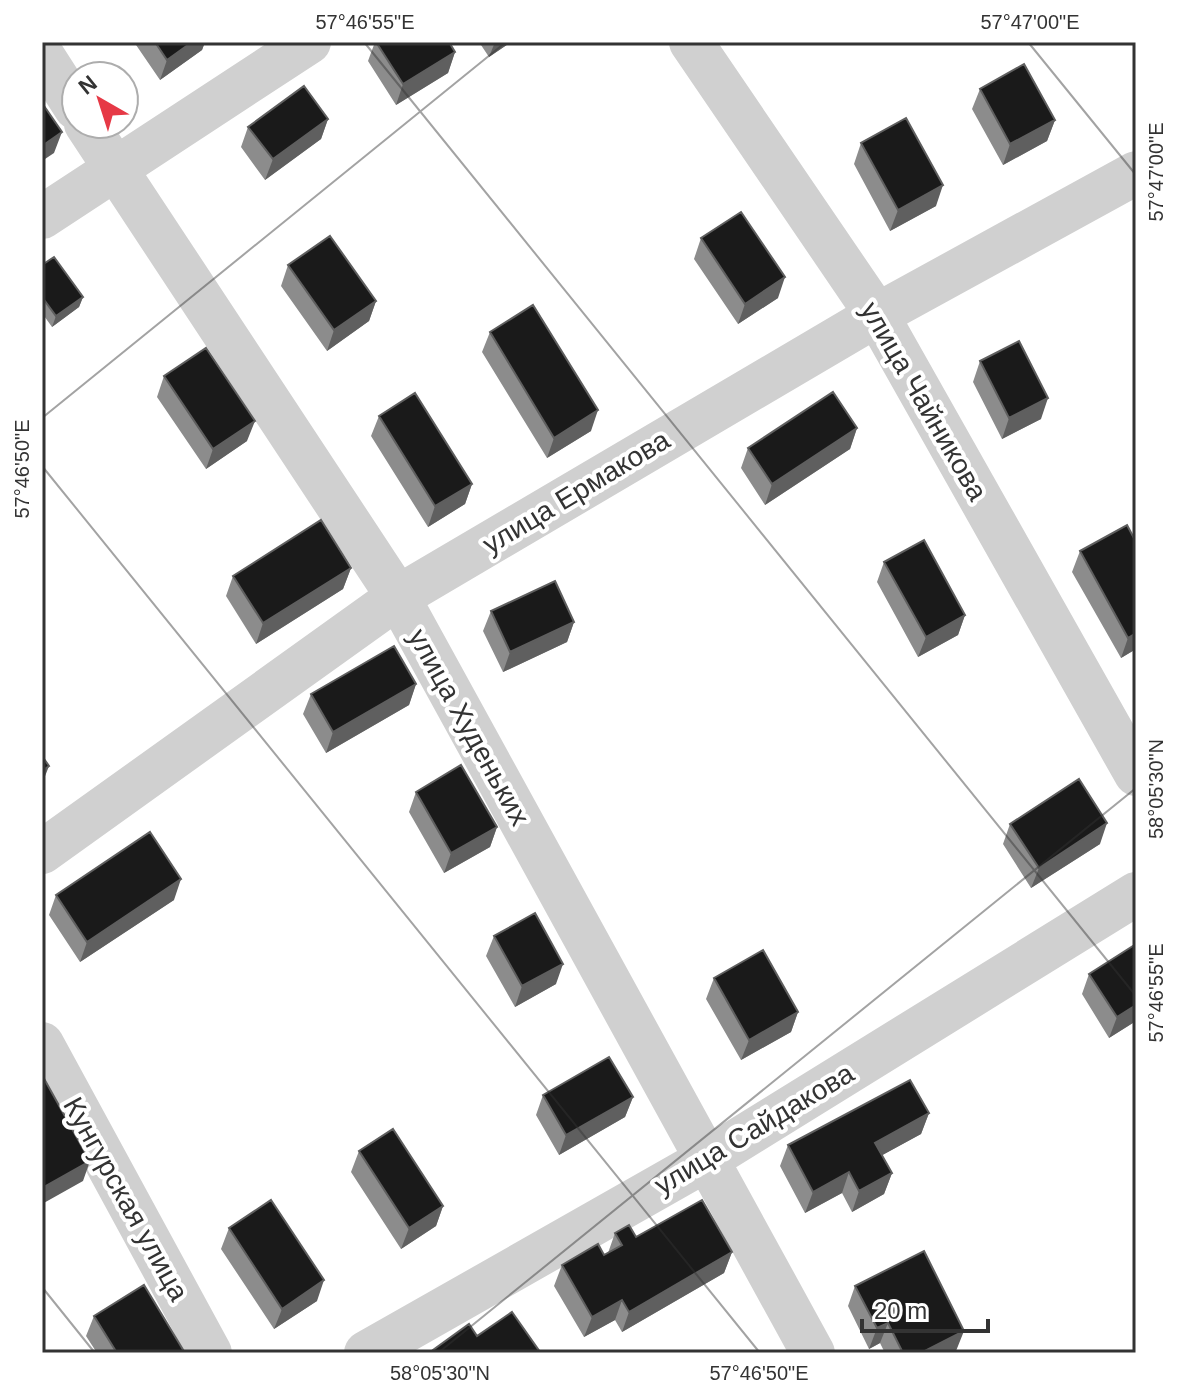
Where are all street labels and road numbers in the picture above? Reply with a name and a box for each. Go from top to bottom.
street label: улица Чайникова [855,296,994,506]
street label: улица Ермакова [477,424,675,560]
street label: улица Худеньких [402,623,536,831]
street label: улица Сайдакова [649,1057,859,1201]
street label: Кунгурская улица [57,1092,195,1306]

